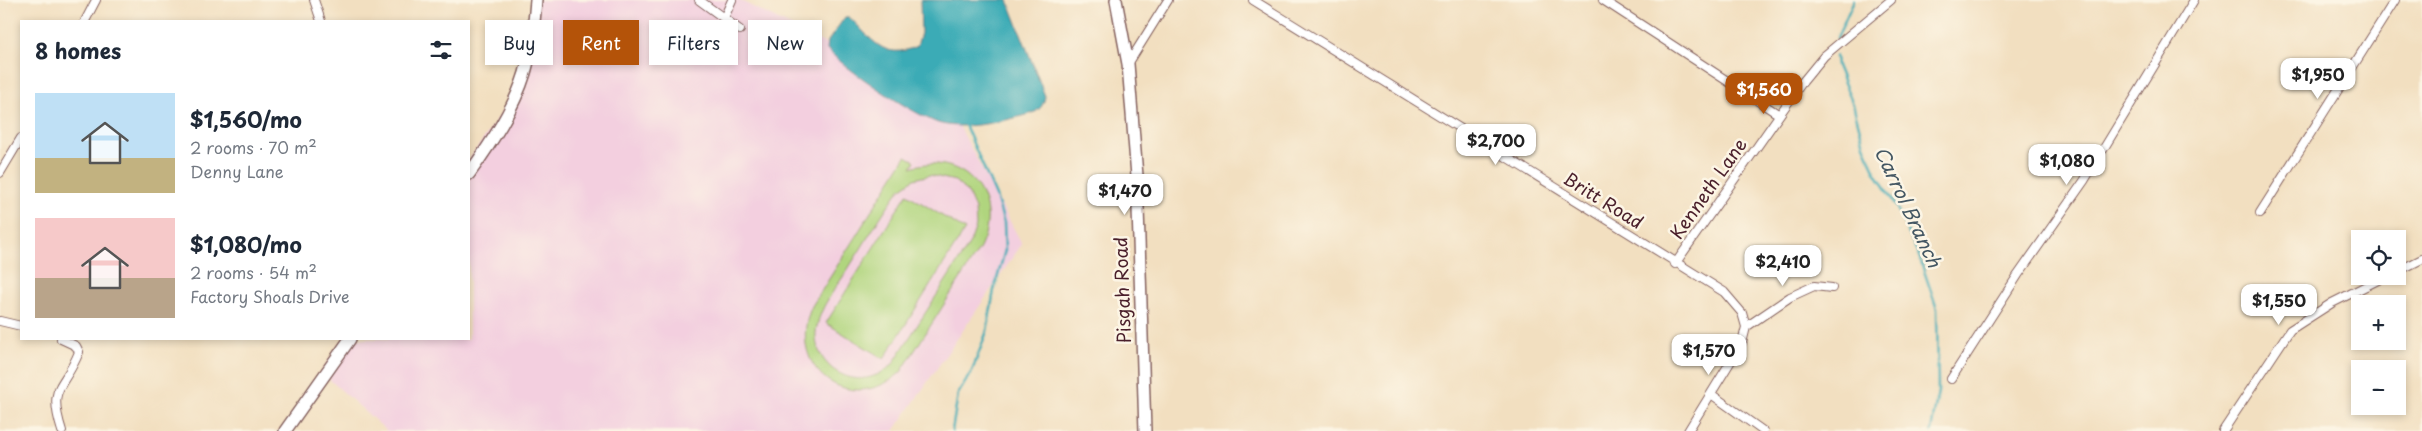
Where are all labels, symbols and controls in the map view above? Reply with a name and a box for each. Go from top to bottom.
chip: Buy [485,20,553,65]
chip: Rent [563,20,639,65]
chip: Filters [649,20,738,65]
chip: New [748,20,822,65]
text: 8 homes [35,34,121,66]
icon: filters [427,36,455,64]
pin: $1,950 [2277,58,2359,100]
text: $1,950 [2291,62,2345,86]
pin: $1,560 [1723,72,1805,115]
text: $1,560 [1736,77,1792,101]
text: $1,560/mo [190,103,302,135]
icon: home [75,113,135,173]
pin: $2,700 [1455,124,1537,166]
text: $2,700 [1467,128,1525,152]
street label: Kenneth Lane [1663,132,1753,244]
text: 2 rooms · 70 m² [190,135,317,159]
water label: Carrol Branch [1869,141,1950,273]
pin: $1,080 [2026,144,2108,186]
text: $1,080 [2039,148,2095,172]
text: Denny Lane [190,159,284,183]
street label: Britt Road [1558,164,1649,235]
pin: $1,470 [1084,174,1166,216]
text: $1,470 [1098,178,1152,202]
text: $1,080/mo [190,228,302,260]
map controls [2351,230,2406,415]
button: locate [2351,230,2406,285]
street label: Pisgah Road [1106,236,1137,344]
icon: home [75,238,135,298]
pin: $2,410 [1742,244,1824,287]
text: $2,410 [1755,249,1811,273]
text: 2 rooms · 54 m² [190,260,317,284]
text: Factory Shoals Drive [190,284,349,308]
pin: $1,550 [2238,284,2320,326]
text: $1,550 [2252,288,2306,312]
button: + [2351,295,2406,350]
pin: $1,570 [1668,334,1750,376]
text: $1,570 [1683,338,1735,362]
button: − [2351,360,2406,415]

